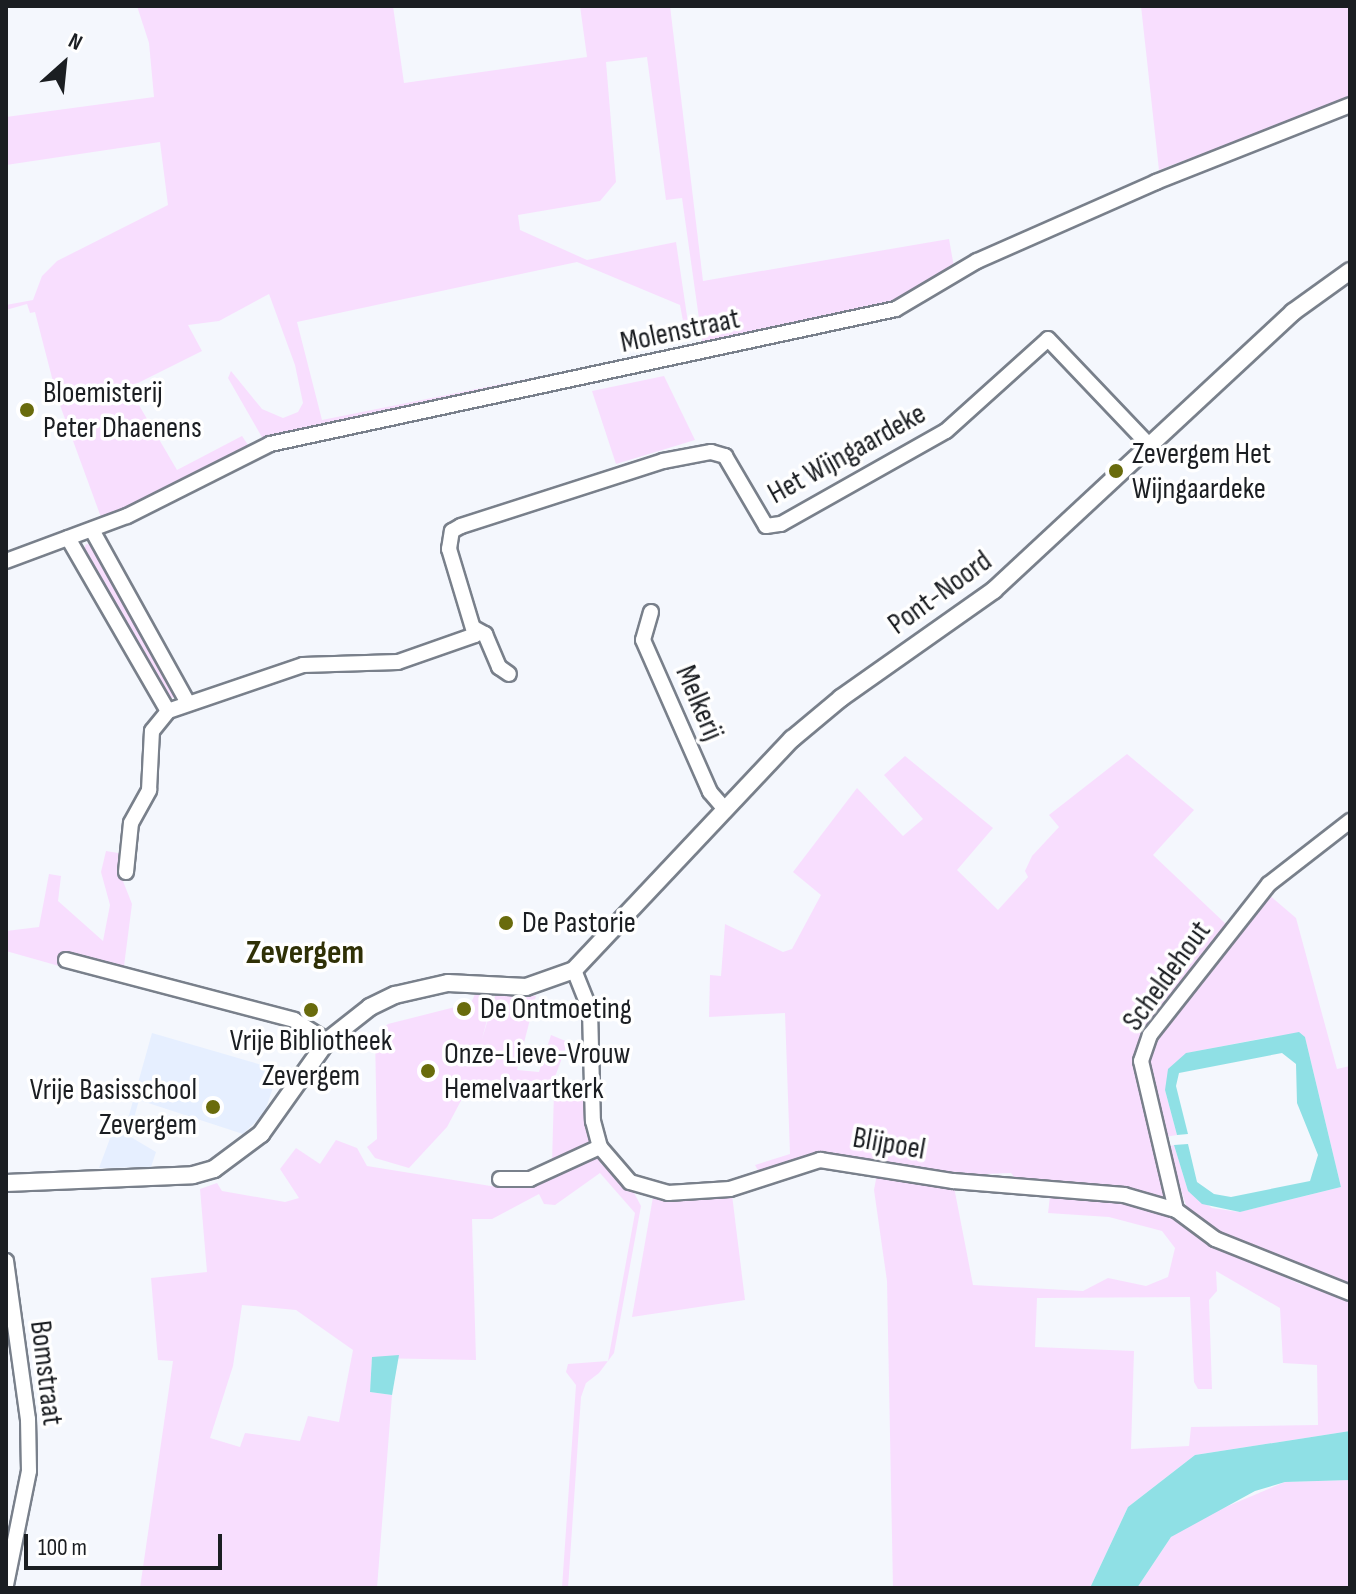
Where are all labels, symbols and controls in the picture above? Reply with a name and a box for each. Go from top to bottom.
north arrow [24,24,104,104]
text: N [64,27,86,57]
street label: Molenstraat [617,301,743,361]
place label: Bloemisterij Peter Dhaenens [43,375,202,446]
street label: Het Wijngaardeke [762,396,932,512]
marker: Bloemisterij Peter Dhaenens [18,401,36,419]
place label: Zevergem Het Wijngaardeke [1132,436,1271,506]
marker: Zevergem Het Wijngaardeke [1107,462,1125,480]
street label: Pont-Noord [881,543,999,643]
street label: Melkerij [667,660,731,746]
place label: De Pastorie [522,905,636,941]
marker: De Pastorie [497,914,515,932]
street label: Scheldehout [1115,914,1219,1038]
district label: Zevergem [246,933,364,973]
place label: De Ontmoeting [480,991,632,1027]
marker: De Ontmoeting [455,1000,473,1018]
marker: Vrije Bibliotheek Zevergem [302,1001,320,1019]
place label: Vrije Bibliotheek Zevergem [230,1023,392,1094]
place label: Onze-Lieve-Vrouw Hemelvaartkerk [444,1036,630,1106]
marker: Onze-Lieve-Vrouw Hemelvaartkerk [419,1062,437,1080]
place label: Vrije Basisschool Zevergem [30,1072,197,1142]
marker: Vrije Basisschool Zevergem [204,1098,222,1116]
street label: Blijpoel [850,1120,928,1168]
street label: Bomstraat [22,1319,70,1427]
scale bar [28,1518,226,1568]
text: 100 m [38,1533,87,1562]

